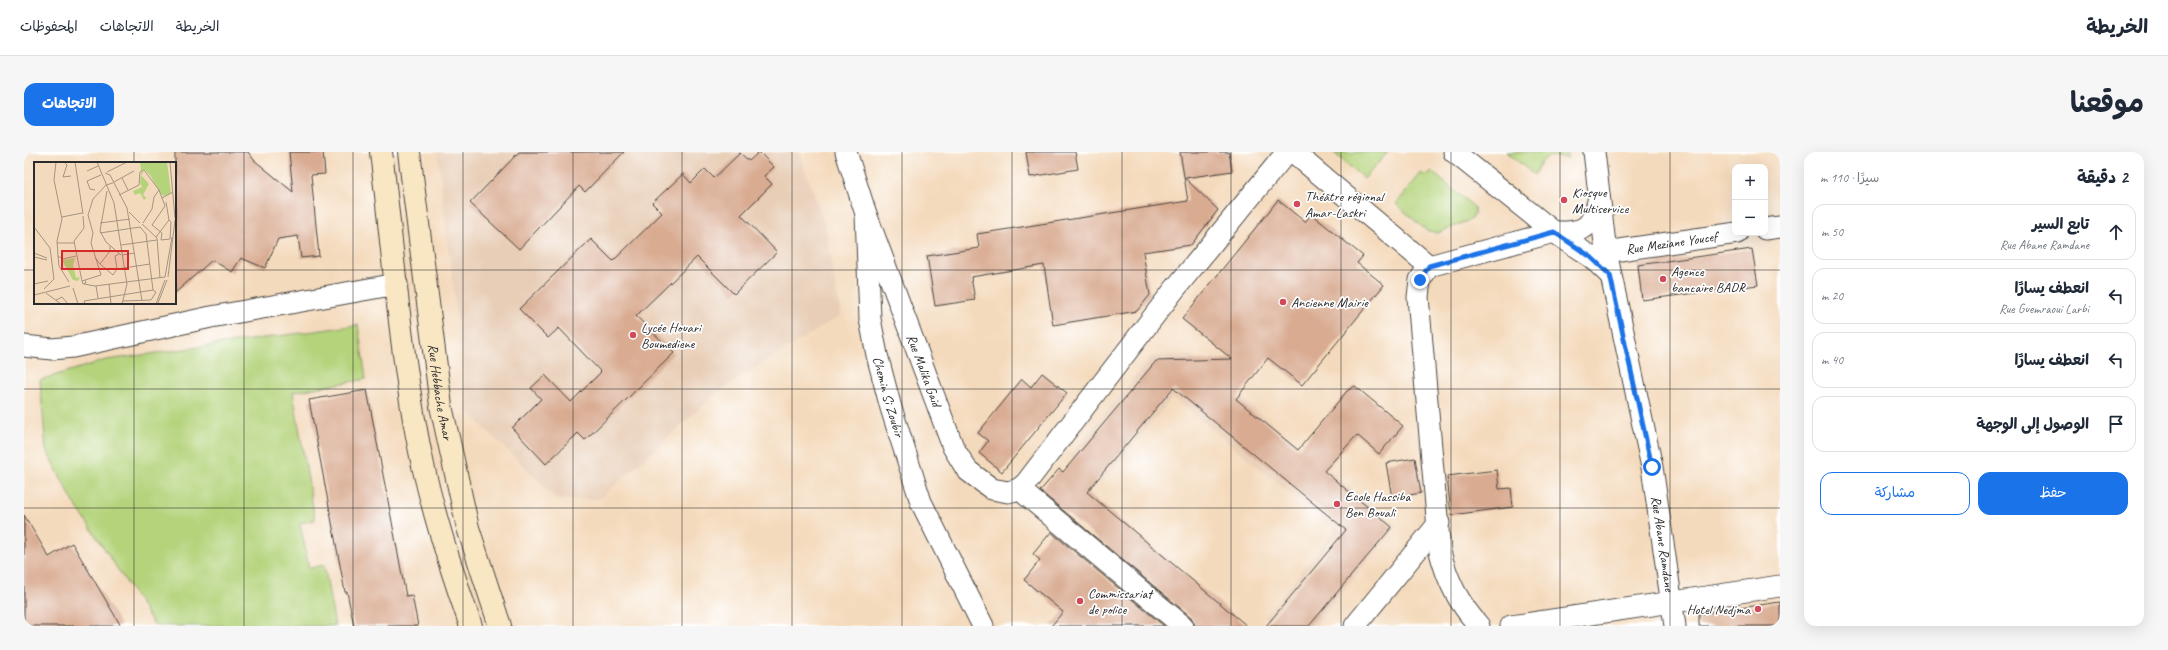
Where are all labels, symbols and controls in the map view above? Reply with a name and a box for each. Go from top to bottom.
text: الخريطة [2086,15,2148,39]
text: المحفوظات [20,18,78,35]
text: الاتجاهات [100,18,154,35]
text: الخريطة [176,18,219,35]
button: الاتجاهات [24,83,114,126]
text: موقعنا [2070,85,2144,120]
inset map [34,162,176,304]
map controls [1732,164,1768,236]
button: + [1732,164,1768,200]
text: 2 دقيقة [2077,167,2128,188]
text: سيرًا · 110 m [1820,170,1879,186]
place label: Kiosque Multiservice [1572,184,1630,217]
place label: Théâtre régional Amar-Laskri [1305,188,1386,221]
marker: Kiosque Multiservice [1559,195,1569,205]
marker: Théâtre régional Amar-Laskri [1292,199,1302,209]
button: − [1732,200,1768,236]
text: تابع السير [2032,215,2089,234]
icon: ahead [2105,221,2127,243]
text: 50 m [1821,224,1843,240]
street label: Rue Meziane Youcef [1625,228,1721,258]
text: Rue Abane Ramdane [2000,237,2089,253]
place label: Agence bancaire BADR [1671,263,1746,296]
route end [1411,271,1429,289]
marker: Agence bancaire BADR [1658,274,1668,284]
text: انعطف يسارًا [2014,279,2089,298]
icon: left [2105,285,2127,307]
text: 20 m [1821,288,1843,304]
place label: Ancienne Mairie [1291,294,1369,311]
marker: Ancienne Mairie [1278,297,1288,307]
text: Rue Guemraoui Larbi [1999,301,2089,317]
place label: Lycée Houari Boumediene [641,319,703,352]
marker: Lycée Houari Boumediene [628,330,638,340]
street label: Rue Malika Gaid [903,332,946,412]
street label: Rue Hebbache Amar [424,343,456,443]
icon: left [2105,349,2127,371]
text: انعطف يسارًا [2014,351,2089,370]
text: 40 m [1821,352,1843,368]
street label: Chemin Si Zoubir [869,355,908,440]
icon: arrive [2105,413,2127,435]
text: الوصول إلى الوجهة [1976,415,2089,434]
route start [1643,458,1661,476]
button: مشاركة [1820,472,1970,515]
button: حفظ [1978,472,2128,515]
place label: Ecole Hassiba Ben Bouali [1345,488,1411,521]
street label: Rue Abane Ramdane [1647,495,1678,594]
marker: Ecole Hassiba Ben Bouali [1332,499,1342,509]
place label: Commissariat de police [1088,585,1154,618]
marker: Commissariat de police [1075,596,1085,606]
place label: Hotel Nedjma [1687,601,1751,618]
marker: Hotel Nedjma [1753,604,1763,614]

